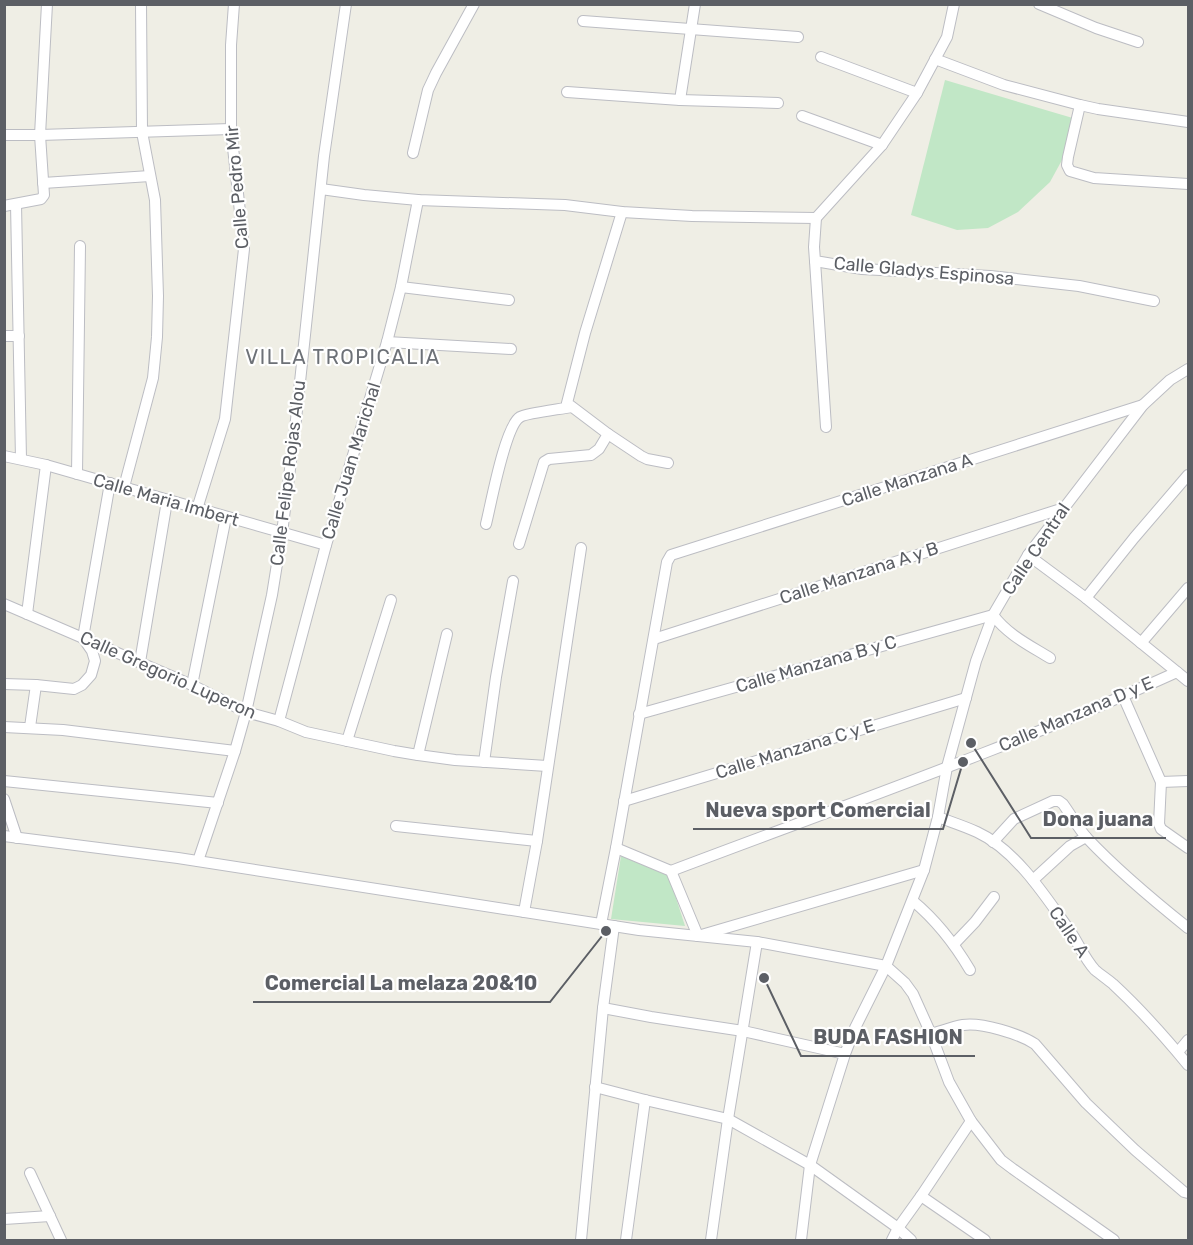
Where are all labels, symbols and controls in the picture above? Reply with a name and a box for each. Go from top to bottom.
street label: Calle Pedro Mir [221,124,253,250]
street label: Calle Gladys Espinosa [833,252,1015,290]
district label: VILLA TROPICALIA [245,345,441,369]
street label: Calle Felipe Rojas Alou [266,379,310,567]
street label: Calle Juan Marichal [317,380,385,542]
street label: Calle Manzana A [839,448,975,512]
street label: Calle Maria Imbert [91,469,241,531]
street label: Calle Central [997,499,1075,599]
street label: Calle Manzana A y B [777,537,941,609]
street label: Calle Gregorio Luperon [76,626,260,724]
street label: Calle Manzana B y C [733,630,899,698]
street label: Calle Manzana D y E [995,671,1157,757]
street label: Calle Manzana C y E [713,714,877,784]
callout: Nueva sport Comercial [693,791,943,829]
text: Nueva sport Comercial [705,798,931,822]
callout: Dona juana [1031,800,1166,838]
text: Dona juana [1043,807,1153,831]
street label: Calle A [1044,902,1094,962]
callout: Comercial La melaza 20&10 [253,964,550,1002]
text: Comercial La melaza 20&10 [265,971,537,995]
callout: BUDA FASHION [801,1018,975,1056]
text: BUDA FASHION [813,1025,963,1049]

